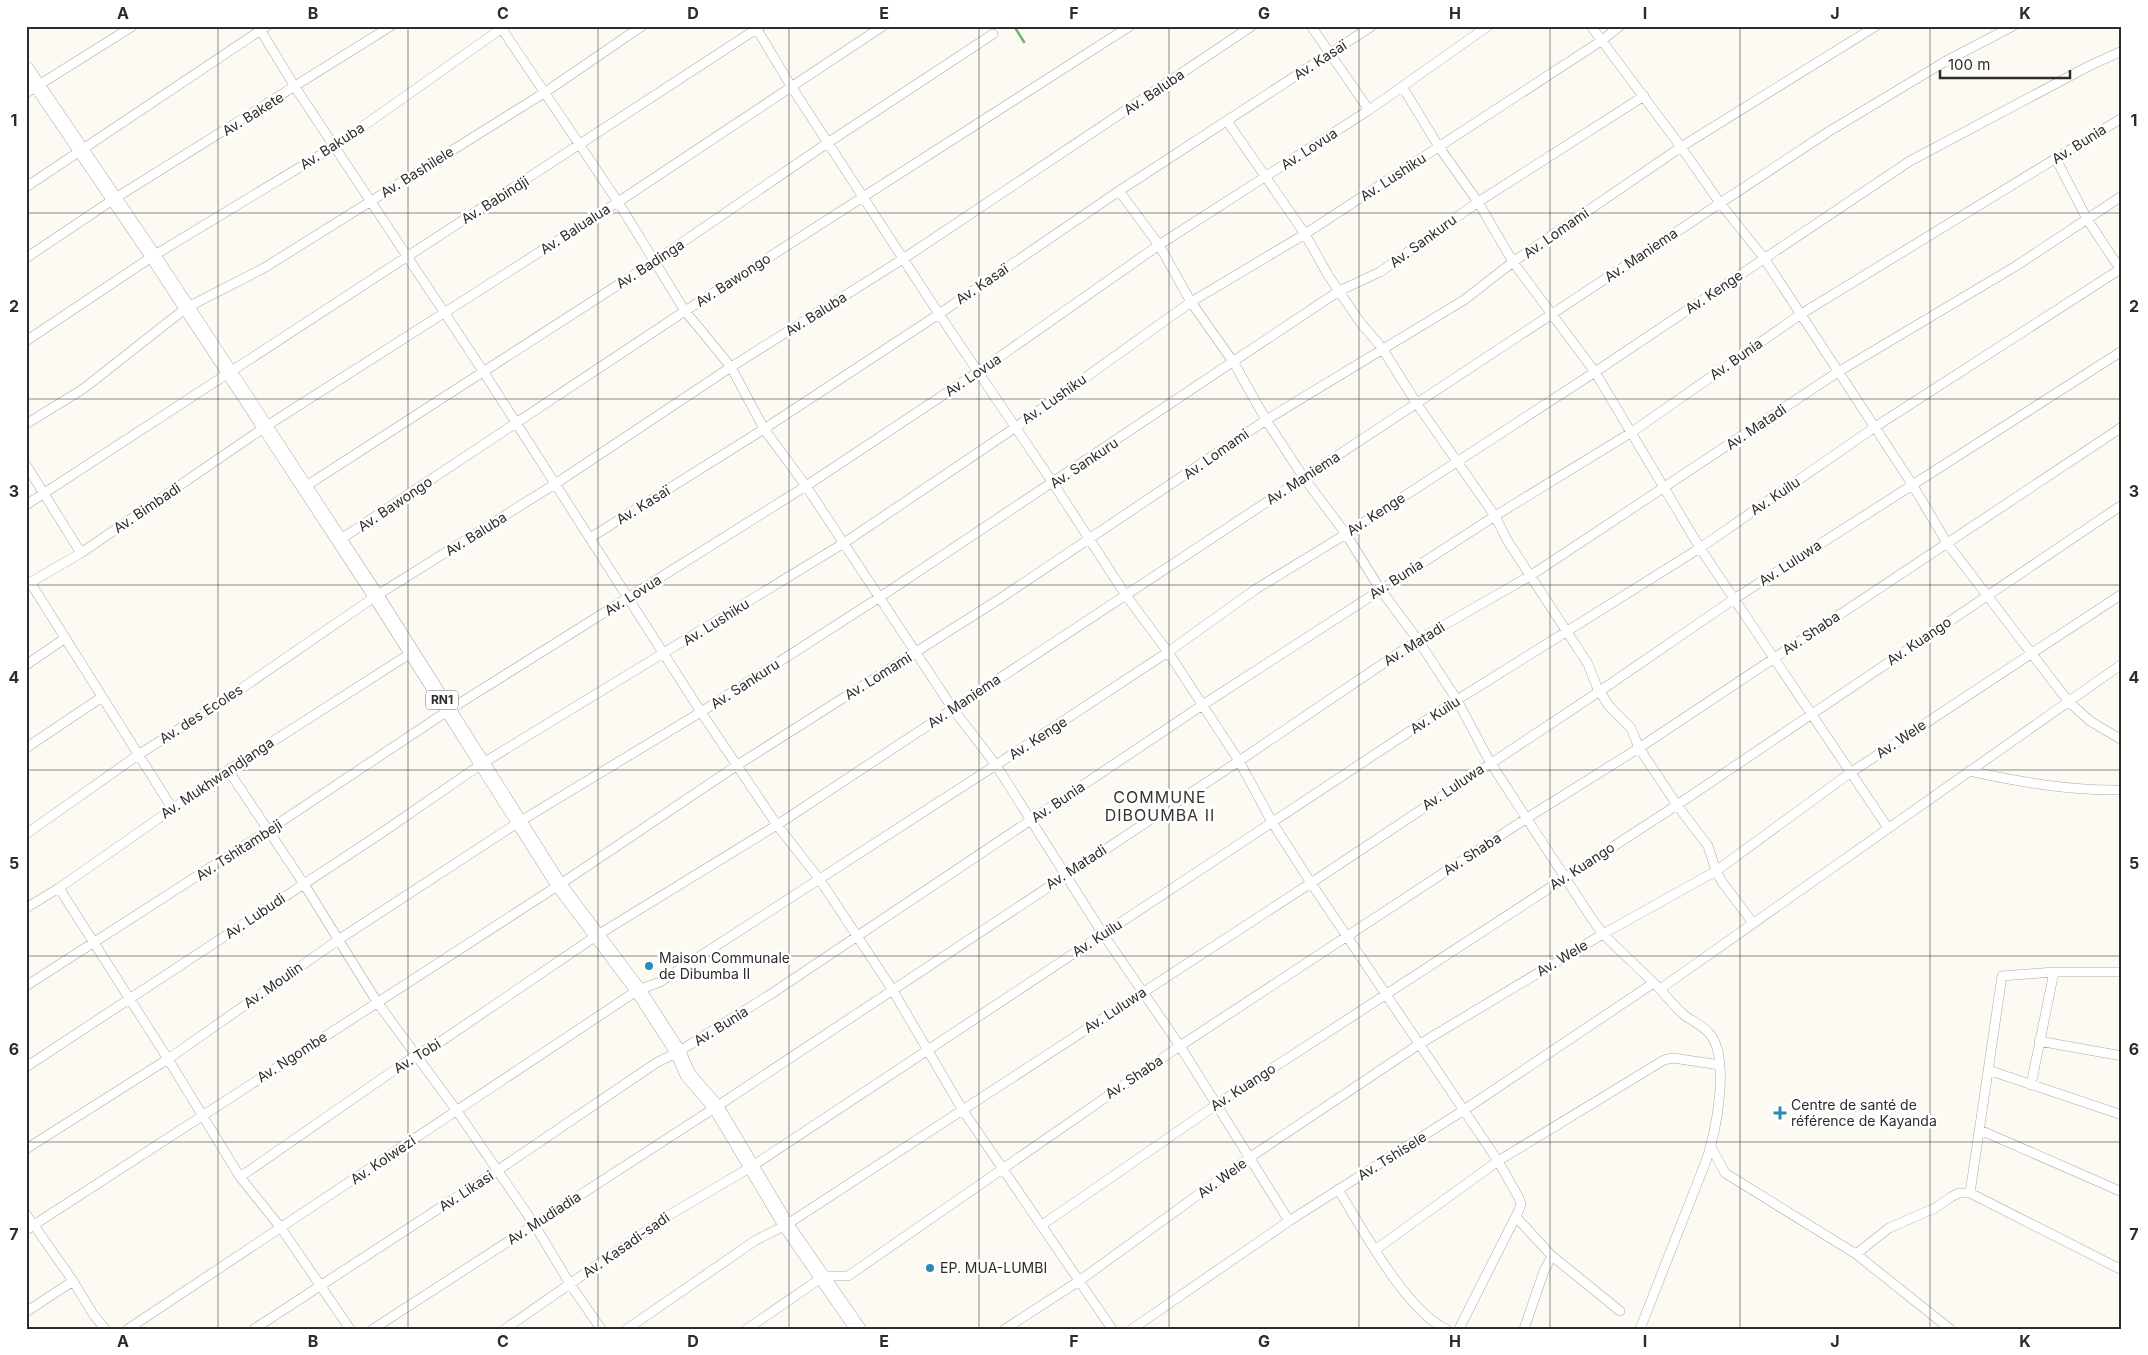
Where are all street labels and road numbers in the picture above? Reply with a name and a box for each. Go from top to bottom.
street label: Av. Kasaï [1290,36,1350,83]
street label: Av. Baluba [1120,65,1187,118]
street label: Av. Bakete [219,88,287,139]
street label: Av. Bakuba [296,118,367,173]
street label: Av. Bunia [2048,120,2109,167]
street label: Av. Lovua [1277,124,1340,173]
street label: Av. Bashilele [377,142,456,201]
street label: Av. Lushiku [1357,149,1429,204]
street label: Av. Babindji [458,172,532,227]
street label: Av. Balualua [537,200,613,257]
street label: Av. Lomami [1520,204,1592,261]
street label: Av. Sankuru [1386,211,1459,271]
street label: Av. Maniema [1601,224,1680,285]
street label: Av. Badinga [613,235,687,292]
street label: Av. Bawongo [692,249,773,310]
street label: Av. Kasaï [952,259,1012,307]
street label: Av. Kenge [1682,266,1746,317]
street label: Av. Baluba [782,288,850,339]
street label: Av. Bunia [1706,334,1766,383]
street label: Av. Lovua [941,350,1004,400]
street label: Av. Lushiku [1018,370,1089,427]
street label: Av. Matadi [1722,400,1789,453]
street label: Av. Lomami [1180,425,1252,482]
street label: Av. Sankuru [1046,434,1121,492]
street label: Av. Maniema [1263,447,1343,508]
street label: Av. Bawongo [354,473,435,535]
street label: Av. Kuilu [1747,473,1803,518]
street label: Av. Bimbadi [110,479,184,536]
street label: Av. Kasaï [613,481,673,528]
street label: Av. Kenge [1343,488,1408,539]
street label: Av. Baluba [442,508,510,559]
street label: Av. Luluwa [1755,536,1824,589]
street label: Av. Bunia [1366,555,1426,602]
street label: Av. Lovua [601,570,664,619]
street label: Av. Lushiku [679,594,752,649]
street label: Av. Shaba [1779,607,1843,658]
street label: Av. Kuango [1883,613,1954,668]
street label: Av. Matadi [1380,618,1447,669]
street label: Av. Lomami [841,648,914,703]
street label: Av. Sankuru [707,655,782,712]
street label: Av. Maniema [924,670,1003,731]
street label: Av. des Ecoles [156,680,246,747]
road number: RN1 [426,690,458,710]
street label: Av. Kuilu [1407,692,1463,737]
street label: Av. Kenge [1005,712,1070,763]
street label: Av. Wele [1872,716,1929,761]
street label: Av. Mukhwandjanga [157,733,277,822]
street label: Av. Luluwa [1418,760,1487,814]
street label: Av. Bunia [1028,778,1088,826]
street label: Av. Tshitambeji [192,815,285,884]
street label: Av. Shaba [1440,829,1504,879]
street label: Av. Kuango [1546,838,1617,893]
street label: Av. Matadi [1042,841,1109,892]
street label: Av. Lubudi [221,889,288,942]
street label: Av. Kuilu [1069,915,1125,960]
street label: Av. Wele [1533,936,1590,979]
street label: Av. Moulin [240,958,306,1011]
street label: Av. Luluwa [1080,983,1149,1036]
street label: Av. Bunia [690,1002,751,1049]
street label: Av. Ngombe [253,1028,330,1086]
street label: Av. Tobi [390,1035,443,1077]
street label: Av. Shaba [1102,1051,1166,1102]
street label: Av. Kuango [1207,1059,1278,1114]
street label: Av. Tshisele [1354,1128,1429,1183]
street label: Av. Kolwezi [347,1132,419,1188]
street label: Av. Wele [1194,1154,1250,1201]
street label: Av. Likasi [435,1167,496,1214]
street label: Av. Mudiadia [504,1187,584,1248]
street label: Av. Kasadi-sadi [579,1208,672,1281]

